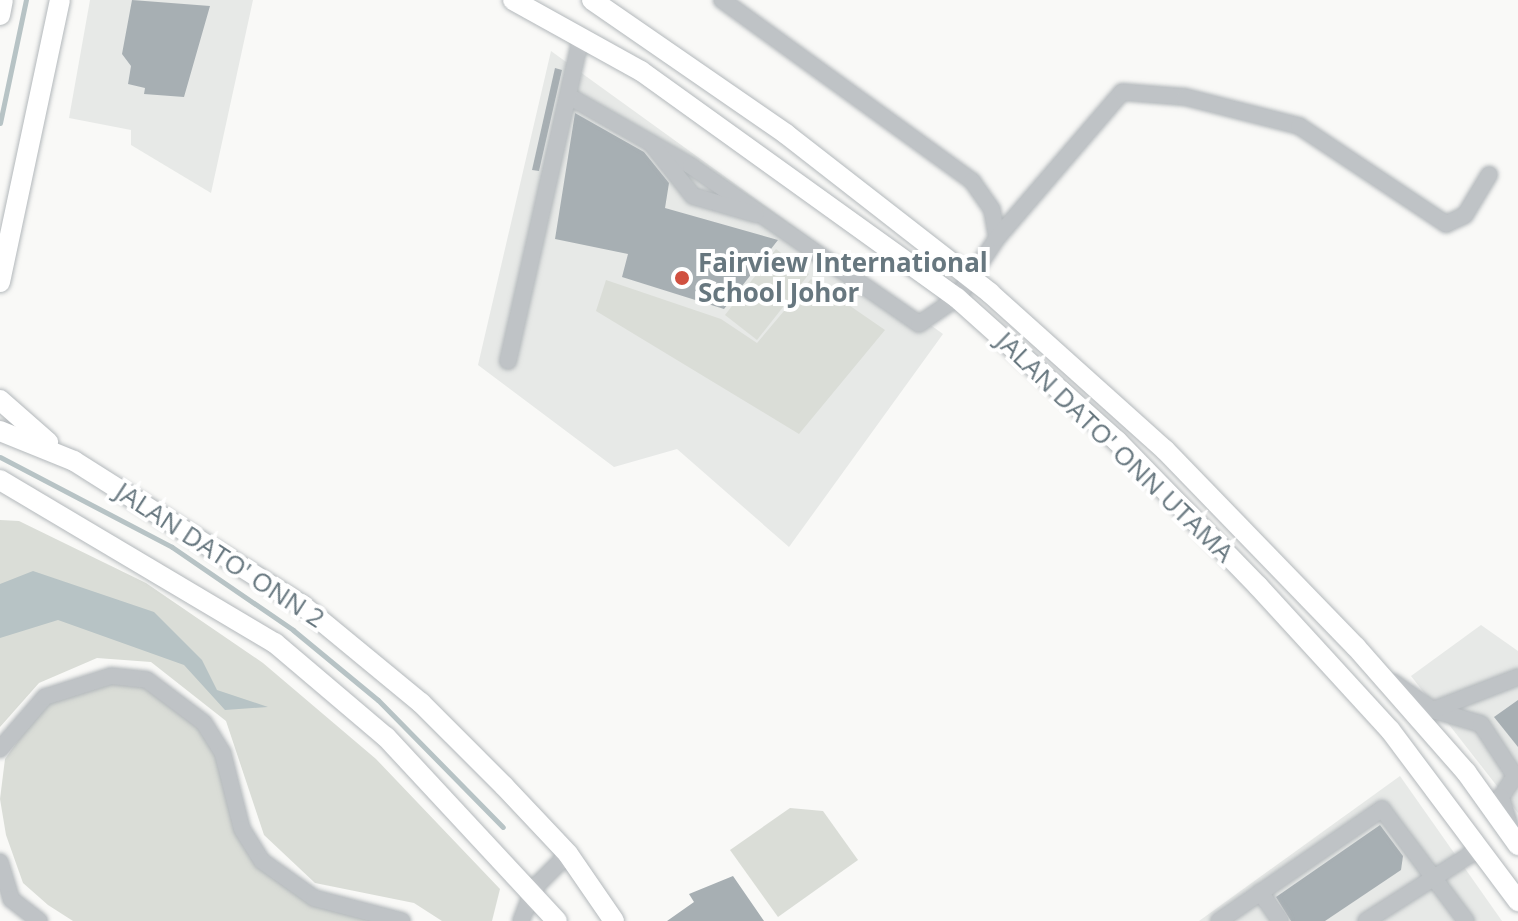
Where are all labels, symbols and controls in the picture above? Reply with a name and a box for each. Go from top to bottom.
place label: Fairview International School Johor [698,247,988,308]
marker: Fairview International School Johor [673,269,691,287]
street label: JALAN DATO' ONN UTAMA [990,325,1240,569]
street label: JALAN DATO' ONN 2 [110,476,330,634]

